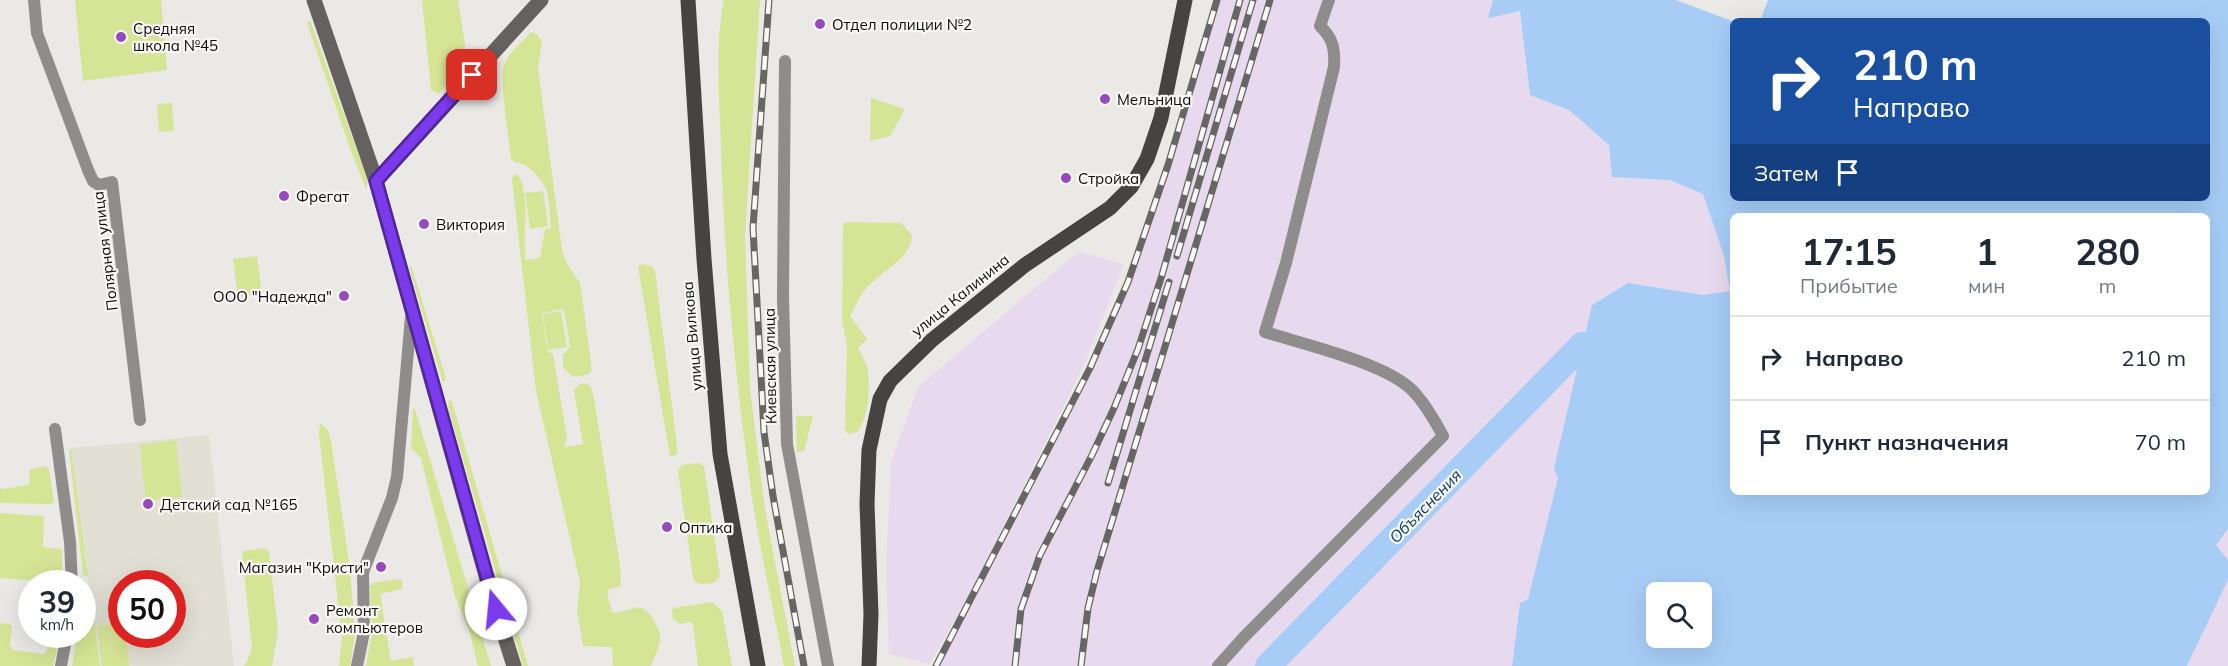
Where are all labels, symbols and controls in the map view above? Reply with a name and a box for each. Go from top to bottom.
place label: Отдел полиции №2 [832,15,972,34]
marker: Отдел полиции №2 [813,17,827,31]
place label: Средняя школа №45 [133,19,218,55]
marker: Средняя школа №45 [114,30,128,44]
text: 210 m [1853,38,1978,91]
icon: right [1754,42,1832,120]
pin [446,49,497,100]
icon: arrive [455,58,488,91]
place label: Мельница [1117,90,1191,109]
text: Направо [1853,90,1970,124]
marker: Мельница [1098,92,1112,106]
icon: arrive [1831,156,1864,189]
text: Затем [1754,159,1819,187]
place label: Стройка [1078,169,1139,188]
marker: Стройка [1059,171,1073,185]
place label: Фрегат [296,187,349,206]
marker: Фрегат [277,189,291,203]
street label: Полярная улица [88,190,122,312]
place label: Виктория [436,215,505,234]
marker: Виктория [417,217,431,231]
text: 17:15 [1801,229,1897,274]
text: 1 [1976,229,1997,274]
text: 280 [2075,229,2140,274]
street label: улица Калинина [907,250,1013,340]
text: Прибытие [1800,273,1898,298]
text: мин [1968,273,2005,298]
text: m [2099,273,2116,298]
street label: улица Вилкова [678,280,706,392]
place label: ООО "Надежда" [213,287,332,306]
marker: ООО "Надежда" [337,289,351,303]
street label: Киевская улица [759,308,781,424]
icon: right [1754,342,1787,375]
text: Направо [1805,344,1903,372]
text: 210 m [2121,344,2186,372]
icon: arrive [1754,426,1787,459]
text: Пункт назначения [1805,428,2009,456]
text: 70 m [2135,428,2186,456]
water label: Объяснения [1385,465,1465,547]
place label: Детский сад №165 [160,495,298,514]
marker: Детский сад №165 [141,497,155,511]
place label: Оптика [679,518,732,537]
marker: Оптика [660,520,674,534]
place label: Магазин "Кристи" [239,558,369,577]
marker: Магазин "Кристи" [374,560,388,574]
speed limit sign: 50 [108,570,186,648]
position arrow [464,577,528,641]
map controls [1646,582,1712,648]
button: search [1646,582,1712,648]
text: 39 [39,583,75,621]
place label: Ремонт компьютеров [326,601,423,637]
marker: Ремонт компьютеров [307,612,321,626]
text: km/h [40,615,74,634]

